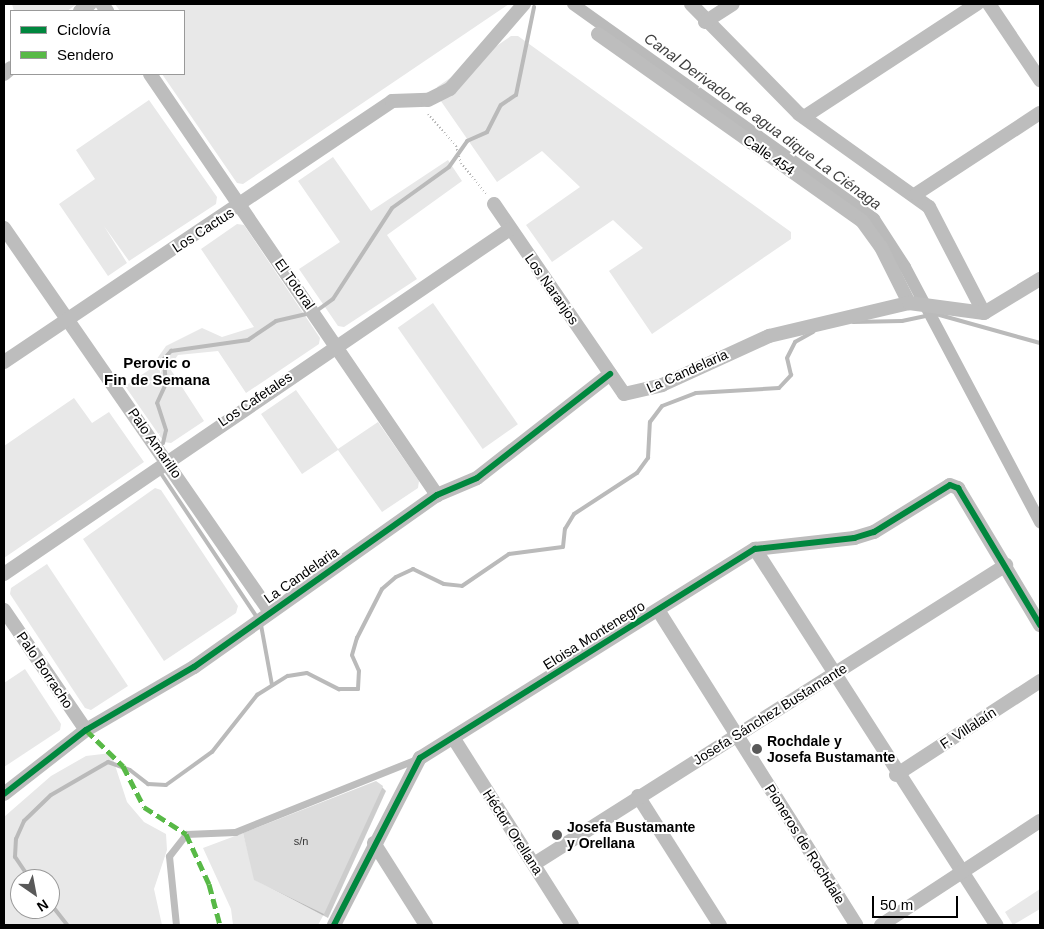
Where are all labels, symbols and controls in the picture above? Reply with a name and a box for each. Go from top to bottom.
legend [10,10,185,75]
text: Ciclovía [57,21,110,38]
water label: Canal Derivador de agua dique La Ciénaga [641,29,885,213]
text: Sendero [57,46,114,63]
street label: Calle 454 [740,131,798,179]
street label: Los Cactus [169,204,237,256]
street label: Los Naranjos [521,250,583,328]
street label: El Totoral [271,255,319,313]
street label: La Candelaria [644,346,730,396]
district label: Perovic o Fin de Semana [104,353,210,388]
street label: Los Cafetales [215,368,295,430]
street label: Palo Amarillo [124,404,186,482]
street label: La Candelaria [260,543,342,607]
street label: Eloisa Montenegro [540,597,648,673]
street label: Palo Borracho [13,629,77,711]
street label: Josefa Sánchez Bustamante [690,660,850,768]
street label: F. Villalaín [937,704,999,752]
place label: Rochdale y Josefa Bustamante [767,733,895,766]
marker: Rochdale y Josefa Bustamante [751,743,763,755]
street label: Pioneros de Rochdale [761,781,849,907]
street label: Héctor Orellana [479,786,547,878]
place label: Josefa Bustamante y Orellana [567,819,695,852]
marker: Josefa Bustamante y Orellana [551,829,563,841]
house number: s/n [294,834,308,848]
north arrow [10,869,60,919]
scale bar [874,886,960,918]
text: N [34,896,51,915]
text: 50 m [880,896,913,913]

